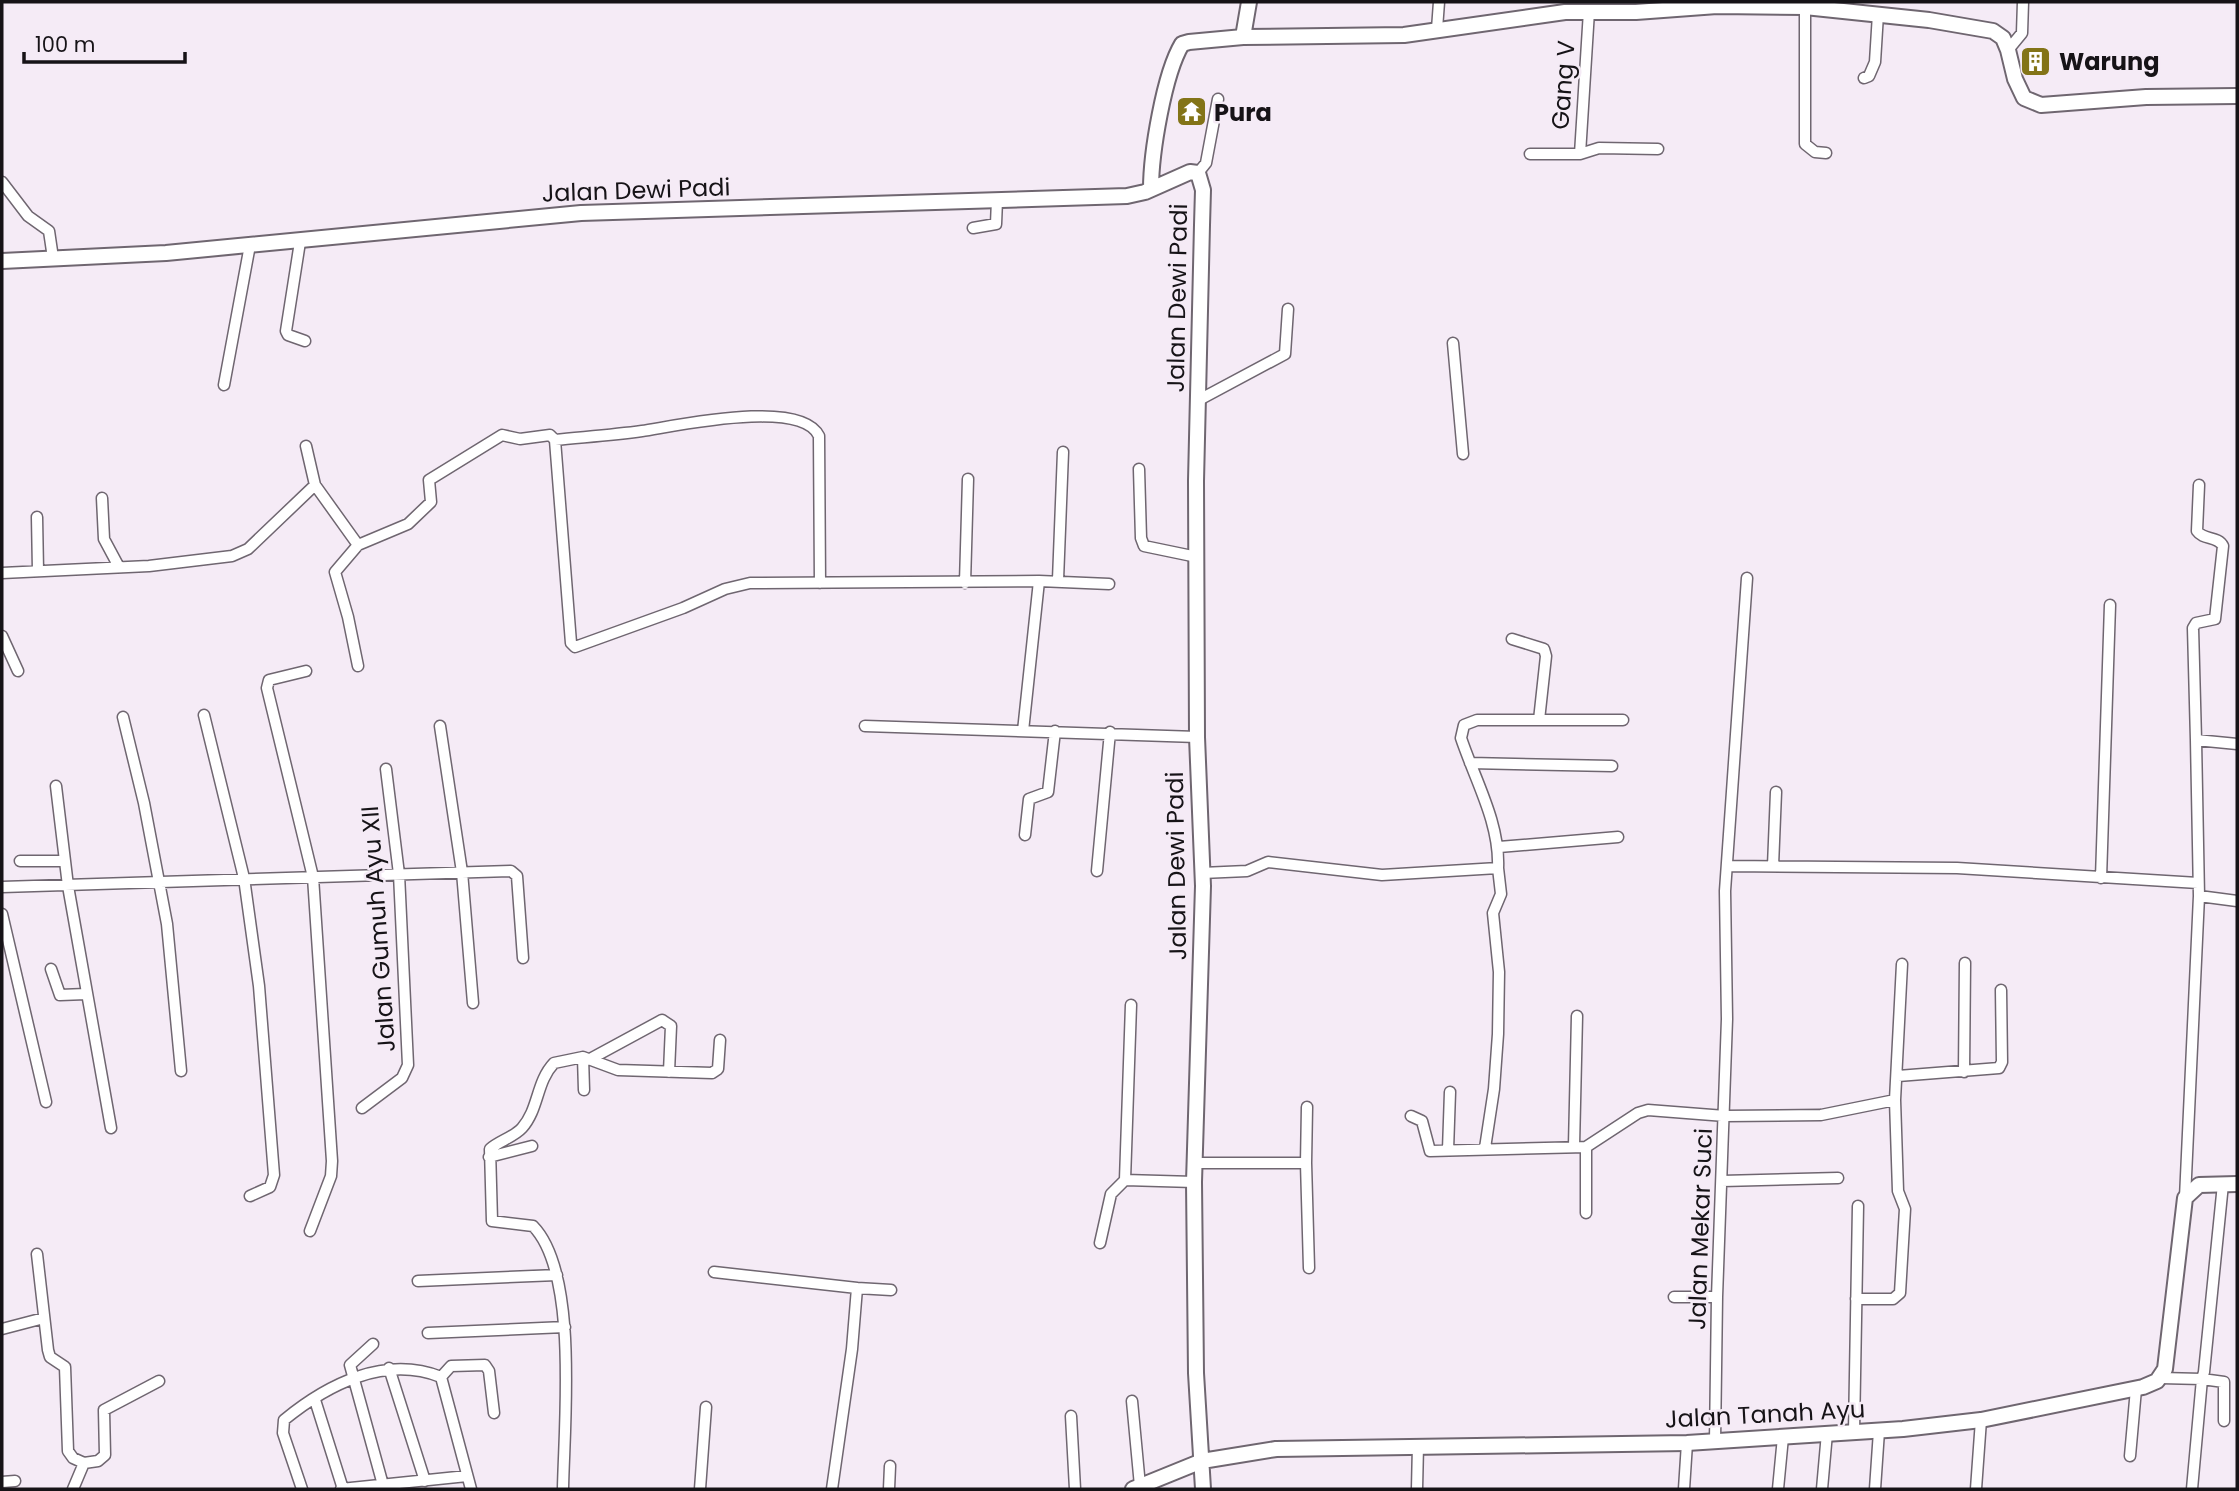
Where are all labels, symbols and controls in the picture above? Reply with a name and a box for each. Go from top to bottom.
scale bar [24,21,186,65]
text: 100 m [35,30,95,59]
street label: Gang V [1543,39,1583,131]
building icon: Warung [2019,44,2053,78]
place label: Warung [2059,45,2159,78]
temple icon: Pura [1174,95,1208,129]
place label: Pura [1214,96,1272,129]
street label: Jalan Dewi Padi [541,170,731,210]
street label: Jalan Dewi Padi [1159,203,1195,393]
street label: Jalan Dewi Padi [1158,771,1194,961]
street label: Jalan Gumuh Ayu XII [353,805,403,1053]
street label: Jalan Mekar Suci [1680,1127,1720,1331]
street label: Jalan Tanah Ayu [1664,1392,1866,1436]

